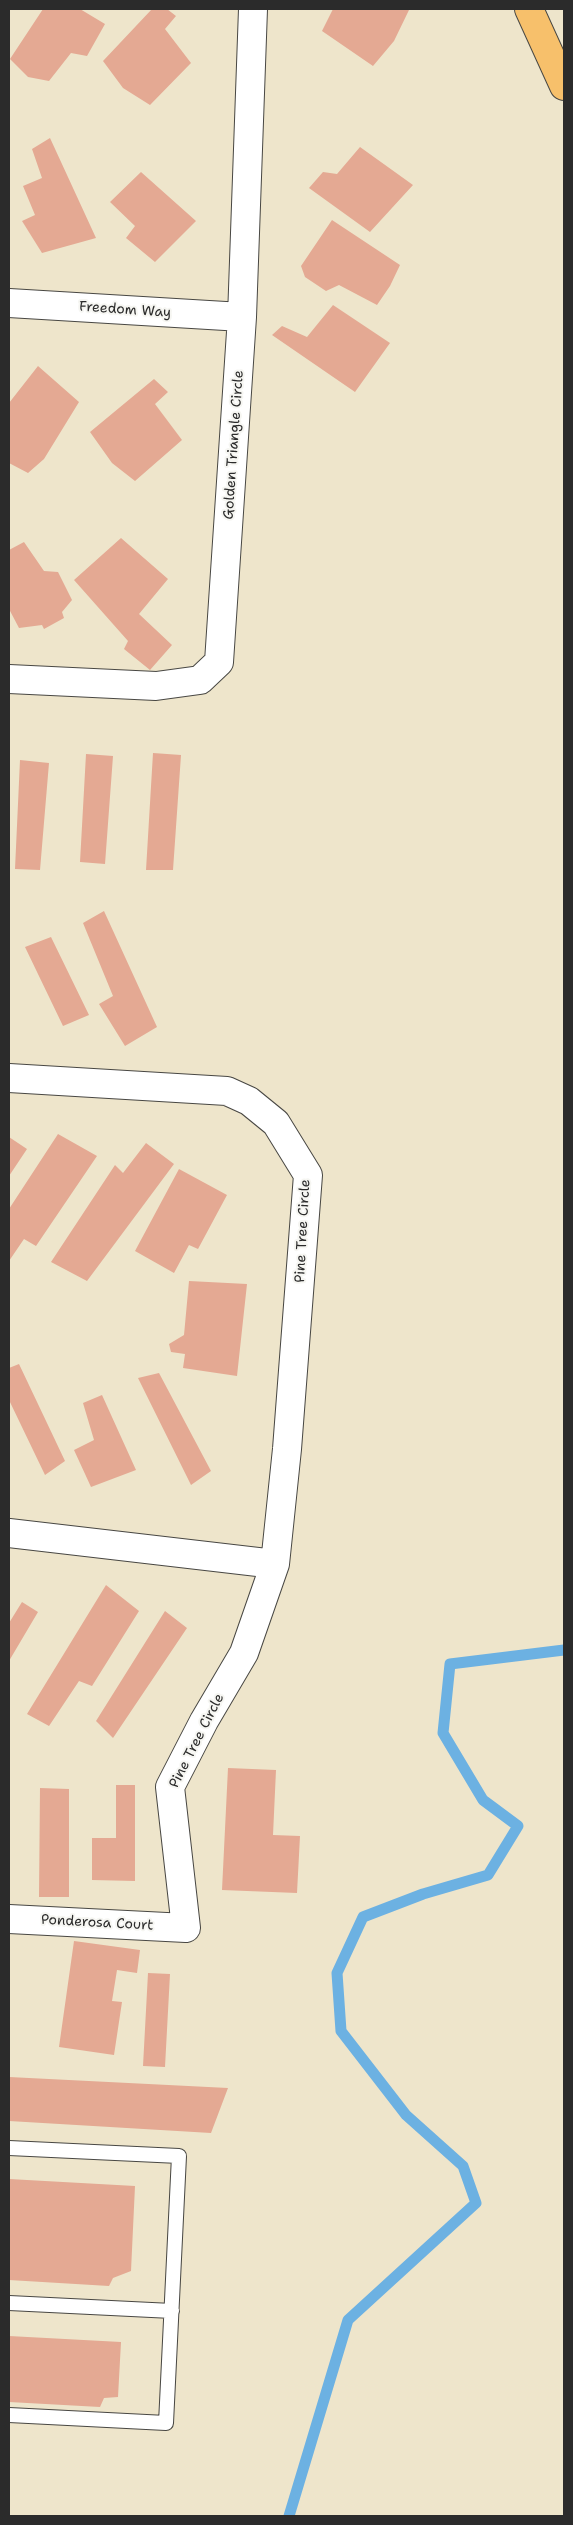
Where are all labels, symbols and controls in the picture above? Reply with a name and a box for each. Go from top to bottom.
street label: Freedom Way [79,298,171,322]
street label: Golden Triangle Circle [220,370,248,520]
street label: Pine Tree Circle [292,1179,314,1283]
street label: Pine Tree Circle [166,1691,228,1791]
street label: Ponderosa Court [40,1912,154,1934]

